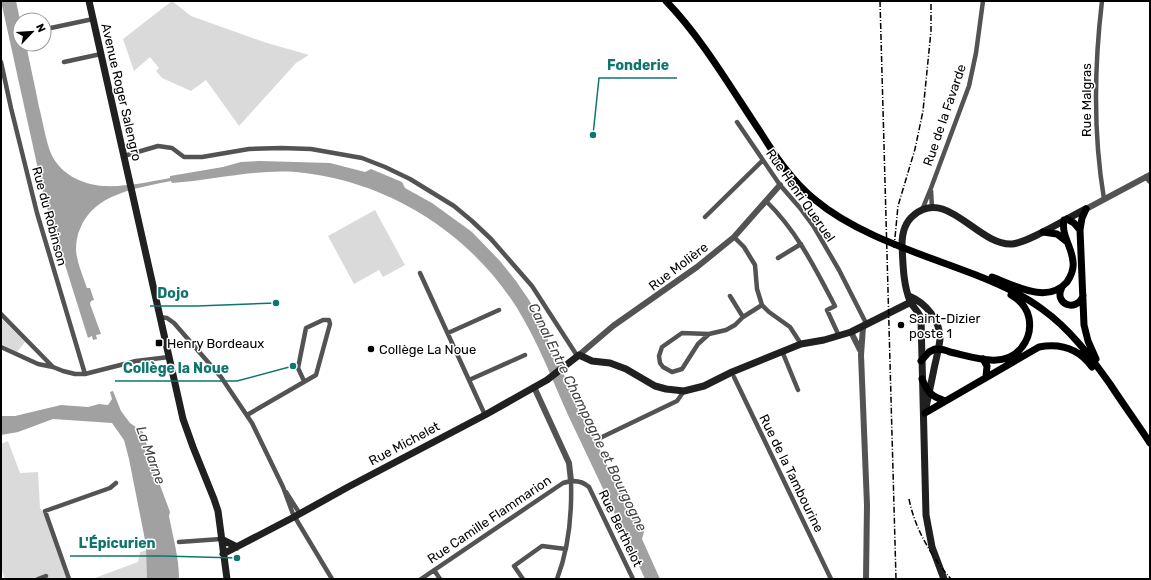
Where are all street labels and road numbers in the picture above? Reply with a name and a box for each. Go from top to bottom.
street label: Avenue Roger Salengro [97,22,145,163]
street label: Rue de la Favarde [920,62,969,168]
street label: Rue Malgras [1079,63,1095,137]
street label: Rue Henri Queruel [763,146,838,244]
street label: Rue du Robinson [29,165,70,267]
street label: Rue Molière [646,239,711,294]
street label: Rue de la Tambourine [756,412,827,535]
street label: Rue Michelet [366,418,442,468]
street label: Rue Camille Flammarion [425,472,554,566]
street label: Rue Berthelot [595,487,646,569]

